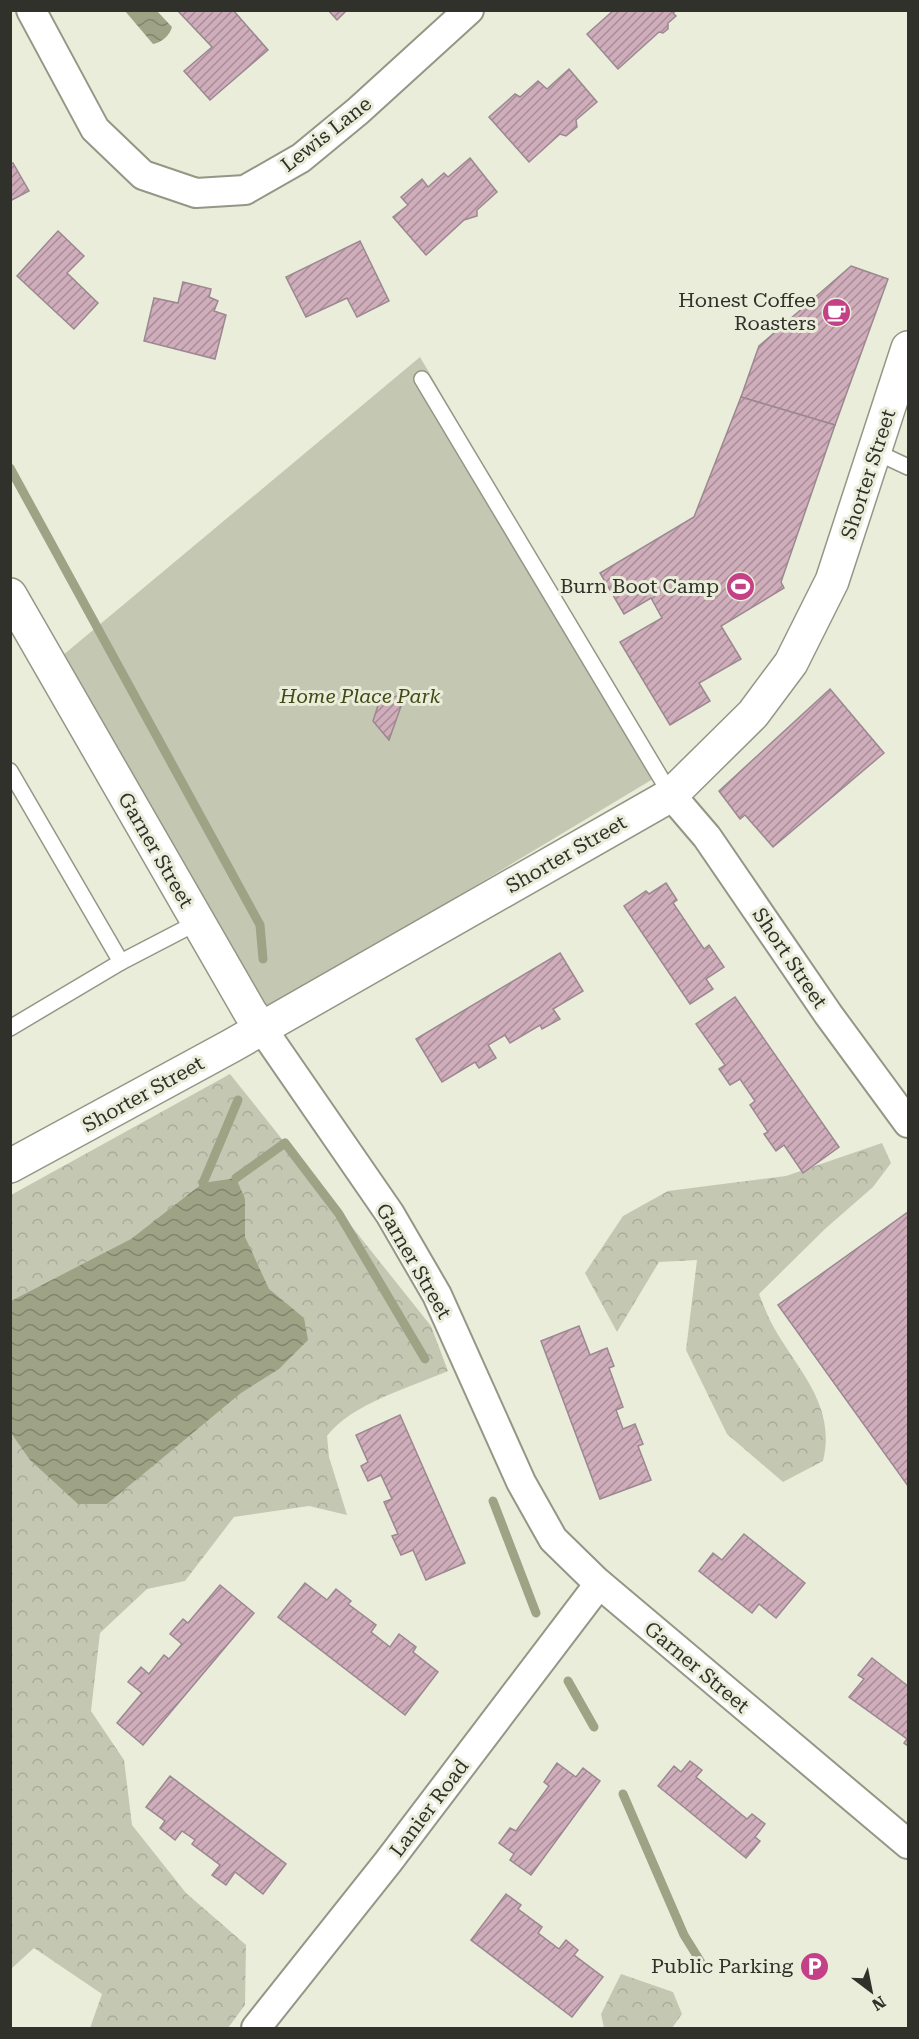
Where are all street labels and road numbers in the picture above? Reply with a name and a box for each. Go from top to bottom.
street label: Lewis Lane [276,91,376,177]
street label: Shorter Street [836,406,900,542]
street label: Garner Street [113,788,199,913]
street label: Shorter Street [502,810,631,898]
street label: Short Street [748,903,833,1013]
street label: Shorter Street [78,1051,208,1137]
street label: Garner Street [371,1199,457,1324]
street label: Garner Street [640,1616,755,1718]
street label: Lanier Road [384,1754,474,1862]

